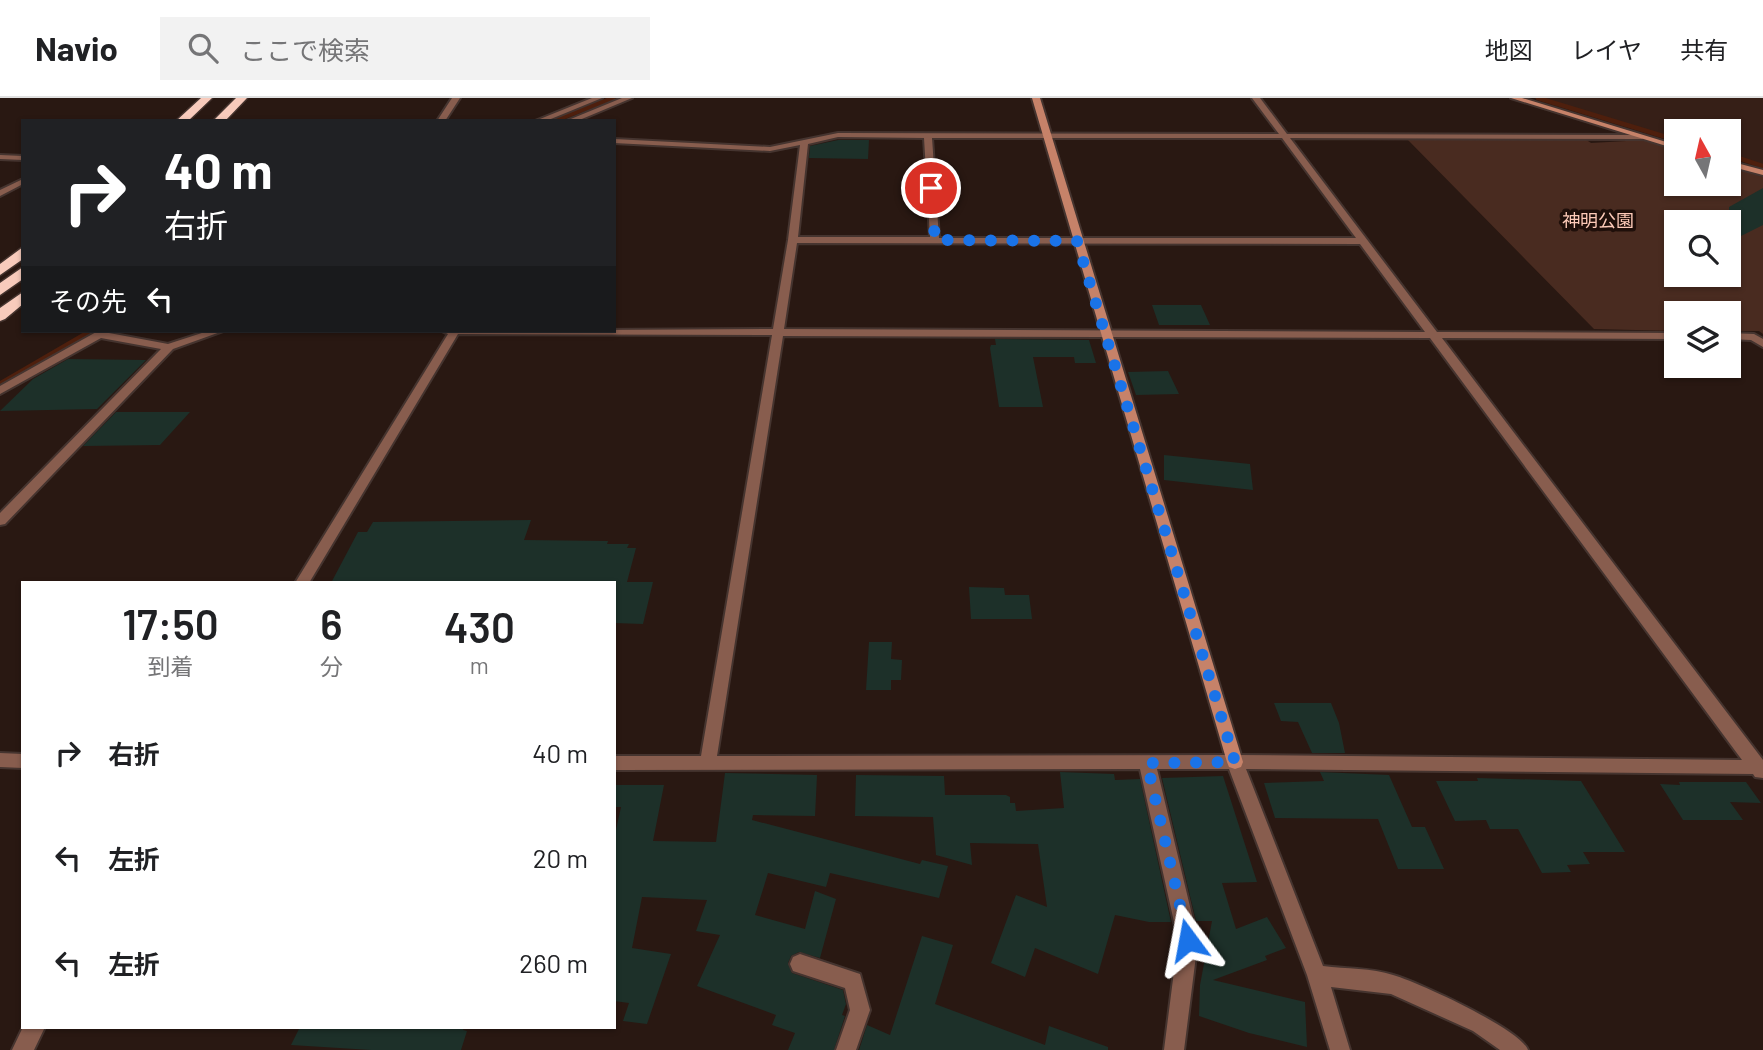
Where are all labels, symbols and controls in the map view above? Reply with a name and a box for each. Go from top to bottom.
search box [160,17,650,80]
text: Navio [35,28,118,68]
icon: search [184,29,222,67]
text: ここで検索 [240,34,370,65]
text: 地図 [1485,35,1533,64]
text: レイヤ [1571,35,1642,64]
text: 共有 [1680,35,1728,64]
north arrow [1664,119,1741,196]
map controls [1664,119,1741,378]
text: 40 m [164,140,272,199]
icon: right [49,147,140,238]
pin [901,158,961,218]
icon: arrive [912,169,950,207]
text: 右折 [164,205,228,243]
park label: 神明公園 [1562,209,1634,231]
button: search [1664,210,1741,287]
icon: left [141,280,179,318]
text: その先 [49,285,127,316]
button: layers [1664,301,1741,378]
text: 17:50 [122,598,219,648]
text: 6 [320,598,342,648]
text: 430 [444,601,515,651]
text: m [470,651,489,679]
text: 到着 [147,652,193,680]
text: 分 [320,652,343,680]
icon: right [49,734,87,772]
text: 40 m [532,737,588,768]
text: 右折 [108,738,160,769]
icon: left [49,839,87,877]
text: 20 m [533,842,588,873]
text: 左折 [108,843,160,874]
position arrow [1151,903,1225,977]
icon: left [49,944,87,982]
text: 260 m [519,947,588,978]
text: 左折 [108,948,160,979]

